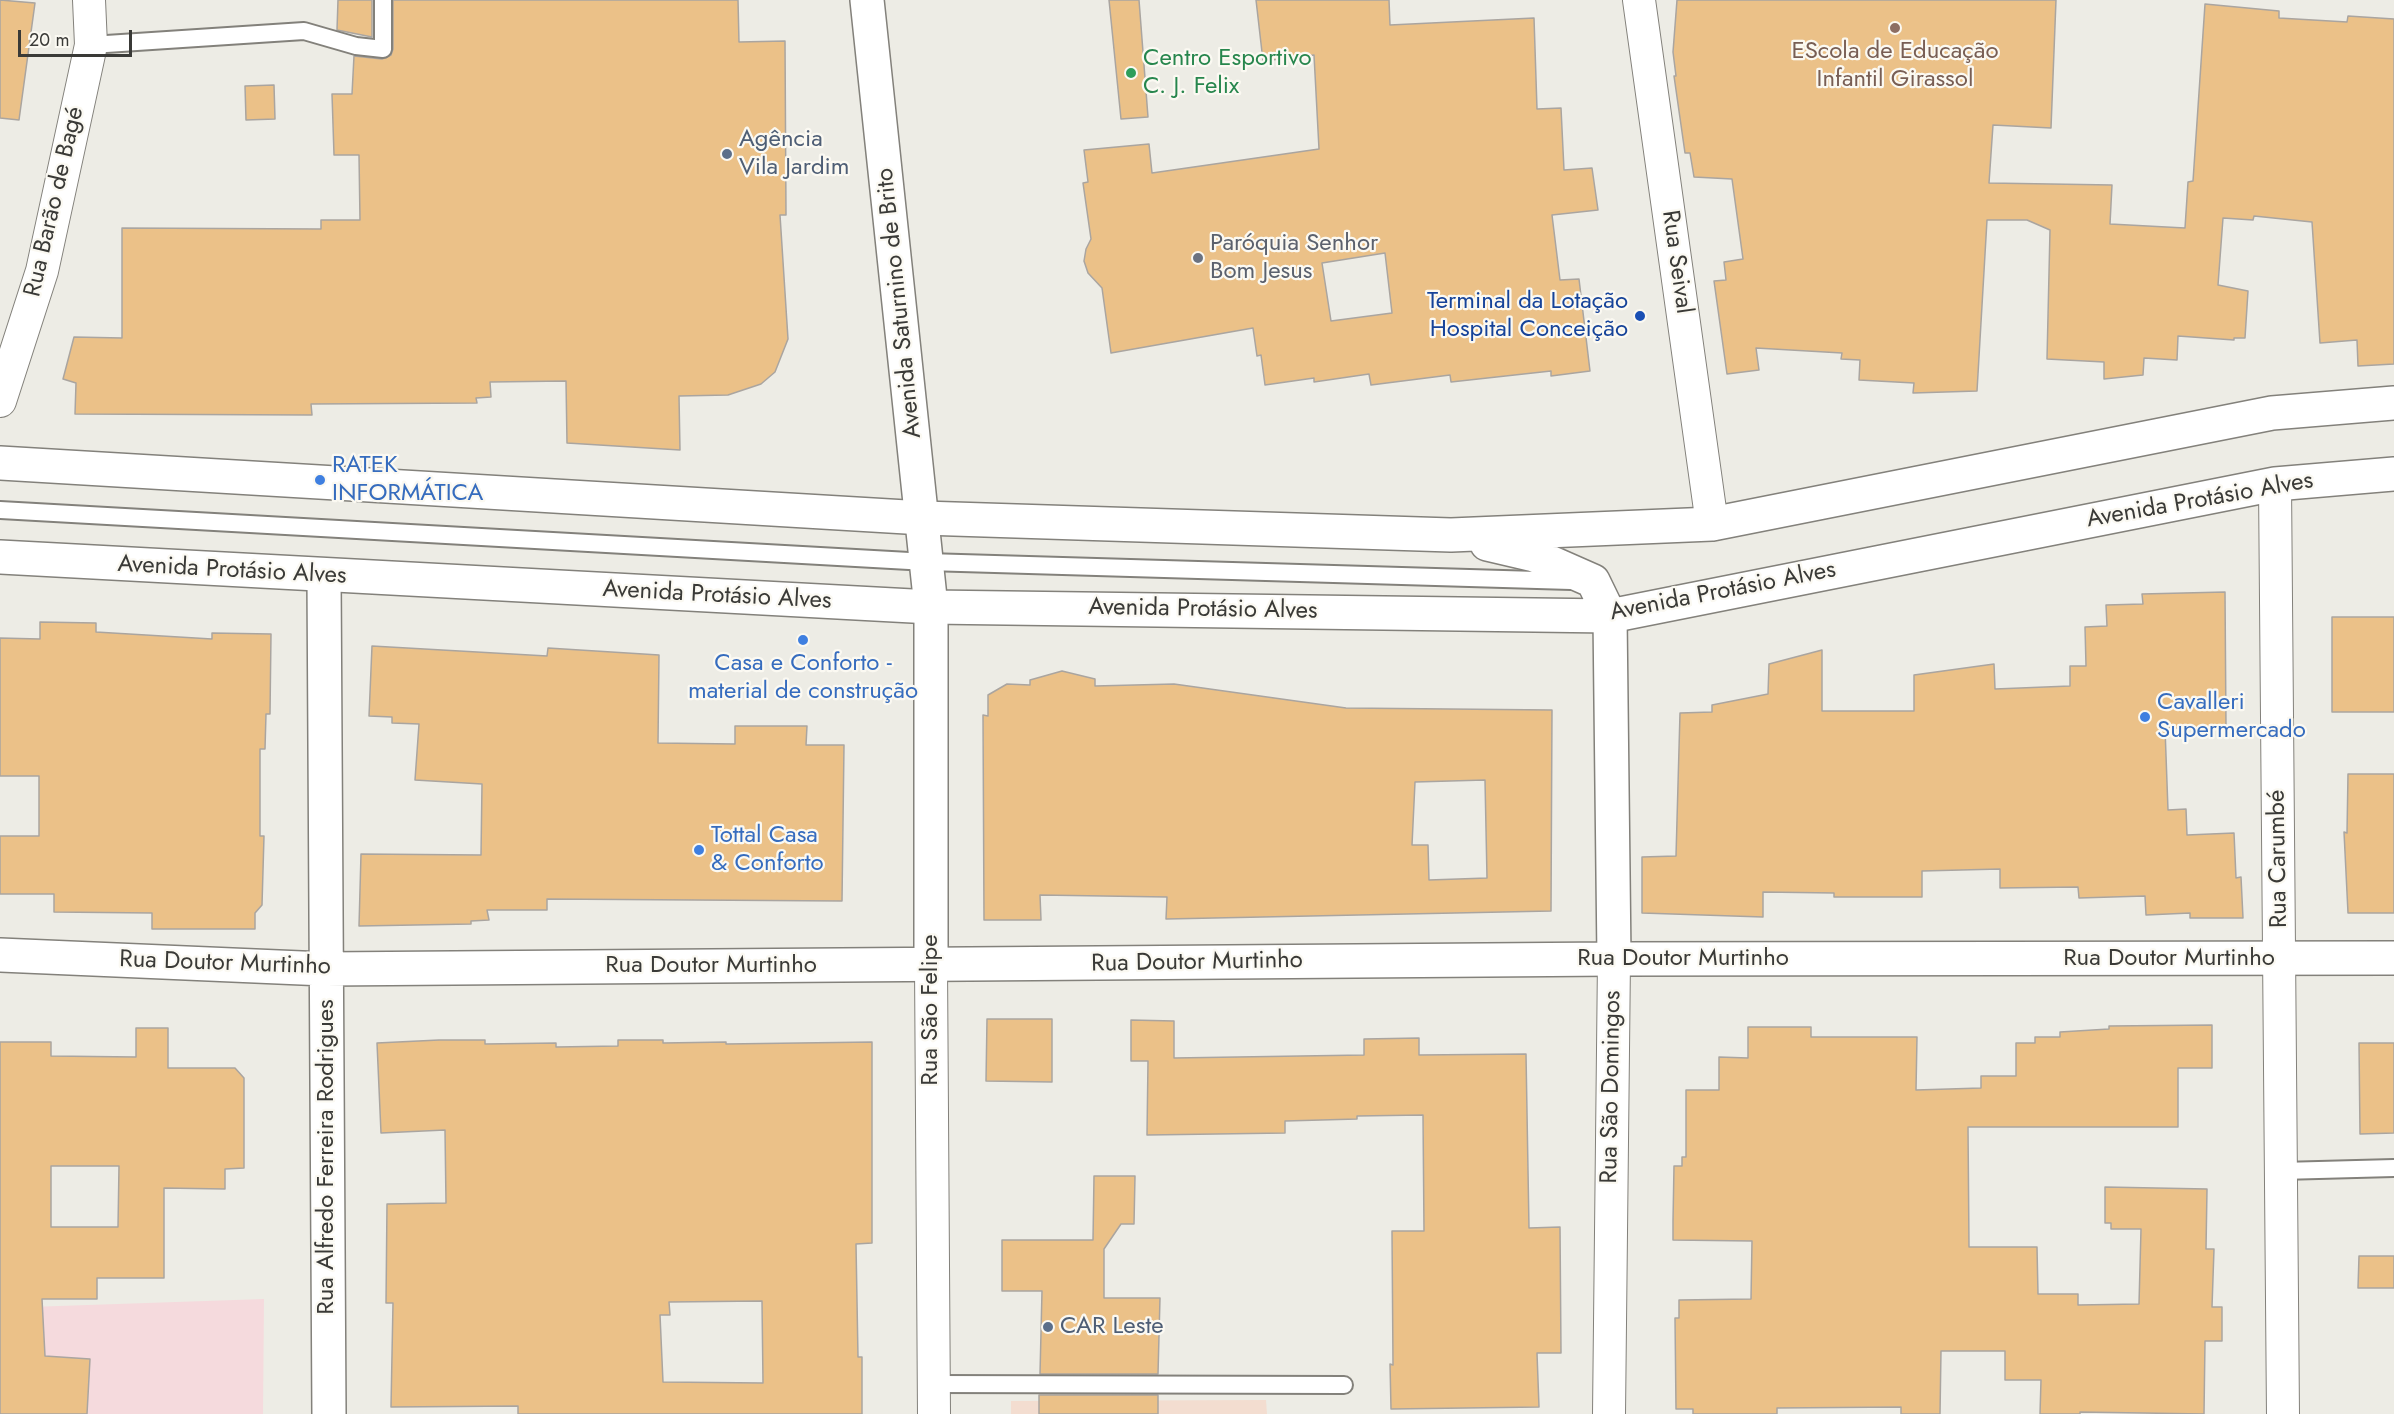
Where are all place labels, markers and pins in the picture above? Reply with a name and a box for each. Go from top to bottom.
marker: EScola de Educação Infantil Girassol [1888,21,1902,35]
place label: EScola de Educação Infantil Girassol [1791,38,1999,94]
place label: Centro Esportivo C. J. Felix [1143,45,1312,101]
marker: Centro Esportivo C. J. Felix [1124,66,1138,80]
place label: Agência Vila Jardim [739,126,850,182]
marker: Agência Vila Jardim [720,147,734,161]
place label: Paróquia Senhor Bom Jesus [1210,230,1378,286]
marker: Paróquia Senhor Bom Jesus [1191,251,1205,265]
place label: Terminal da Lotação Hospital Conceição [1427,288,1628,344]
marker: Terminal da Lotação Hospital Conceição [1633,309,1647,323]
place label: RATEK INFORMÁTICA [332,452,483,508]
marker: RATEK INFORMÁTICA [313,473,327,487]
marker: Casa e Conforto - material de construção [796,633,810,647]
place label: Casa e Conforto - material de construção [688,650,918,706]
place label: Cavalleri Supermercado [2157,689,2306,745]
marker: Cavalleri Supermercado [2138,710,2152,724]
place label: Tottal Casa & Conforto [711,822,824,878]
marker: Tottal Casa & Conforto [692,843,706,857]
place label: CAR Leste [1060,1313,1164,1341]
marker: CAR Leste [1041,1320,1055,1334]

